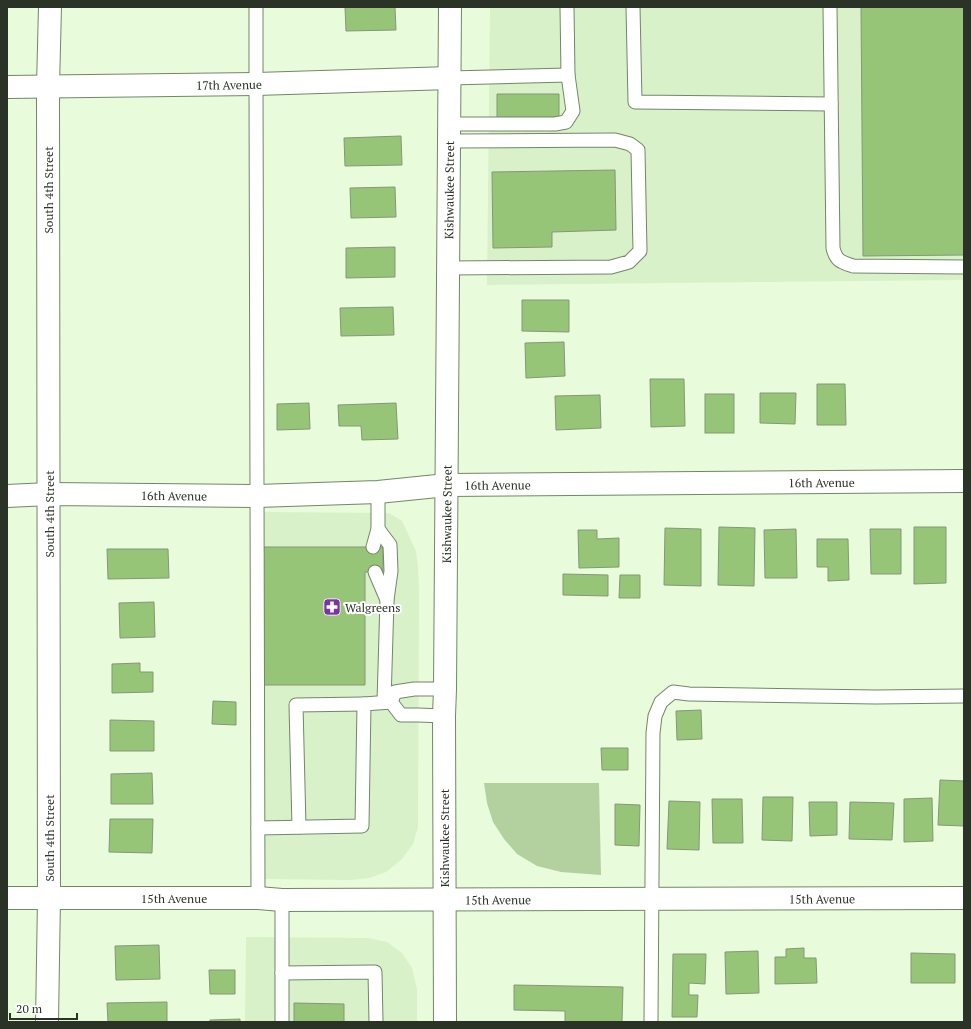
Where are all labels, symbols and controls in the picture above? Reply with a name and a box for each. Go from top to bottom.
street label: 17th Avenue [196,76,262,92]
street label: Kishwaukee Street [441,140,457,239]
street label: South 4th Street [41,146,56,234]
street label: Kishwaukee Street [438,464,454,563]
street label: South 4th Street [42,470,57,558]
street label: 16th Avenue [788,474,855,490]
street label: 16th Avenue [464,477,531,492]
street label: 16th Avenue [141,487,207,503]
pharmacy icon: Walgreens [322,597,342,617]
place label: Walgreens [345,600,400,615]
street label: Kishwaukee Street [437,788,452,887]
street label: South 4th Street [42,794,57,882]
street label: 15th Avenue [141,891,207,906]
street label: 15th Avenue [789,891,855,906]
street label: 15th Avenue [465,892,531,907]
scale bar [10,995,77,1021]
text: 20 m [16,1001,43,1016]

